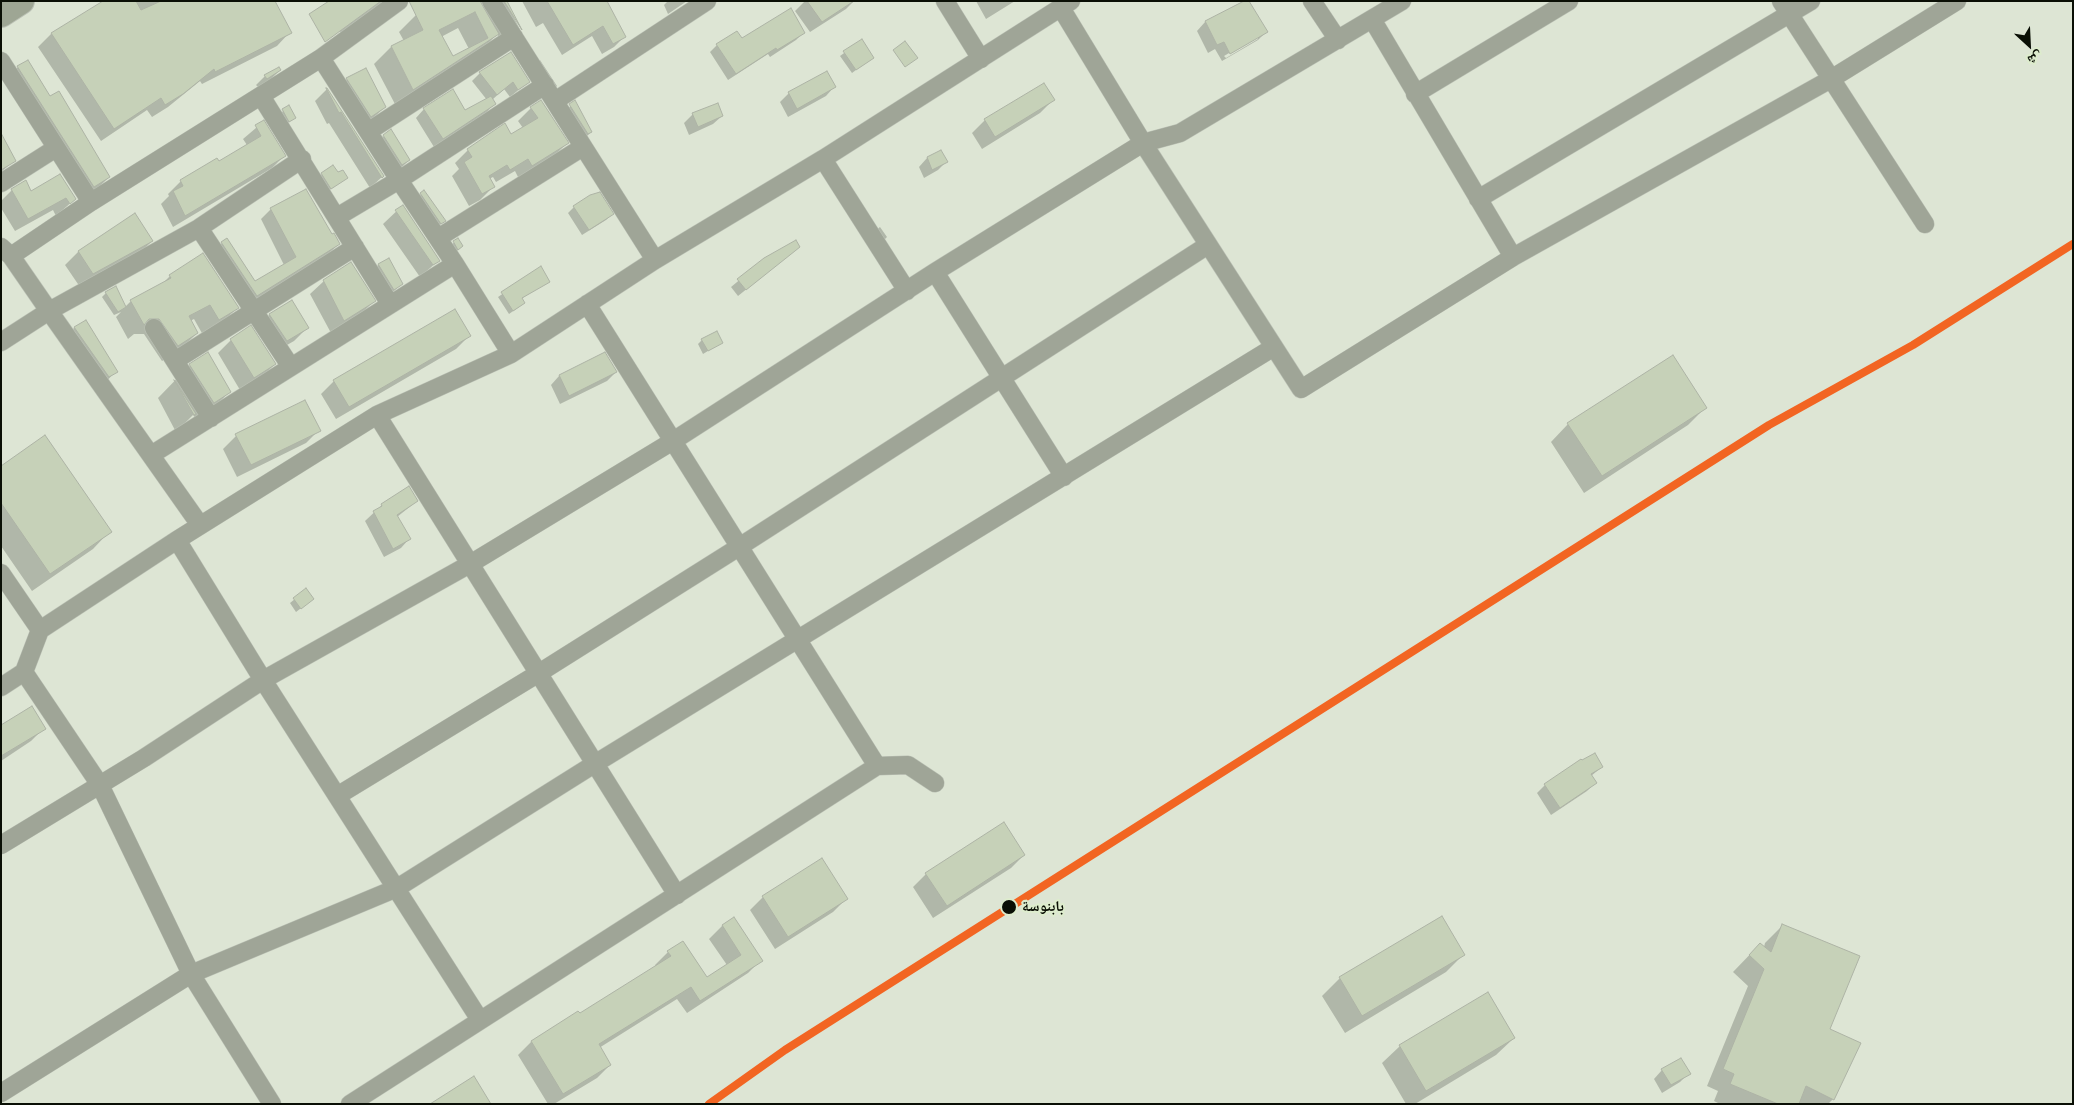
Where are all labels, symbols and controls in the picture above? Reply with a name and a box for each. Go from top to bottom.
north arrow [2004,20,2054,70]
text: ش [2025,47,2046,71]
marker: بابنوسة [1000,898,1018,916]
place label: بابنوسة [1022,898,1064,916]

